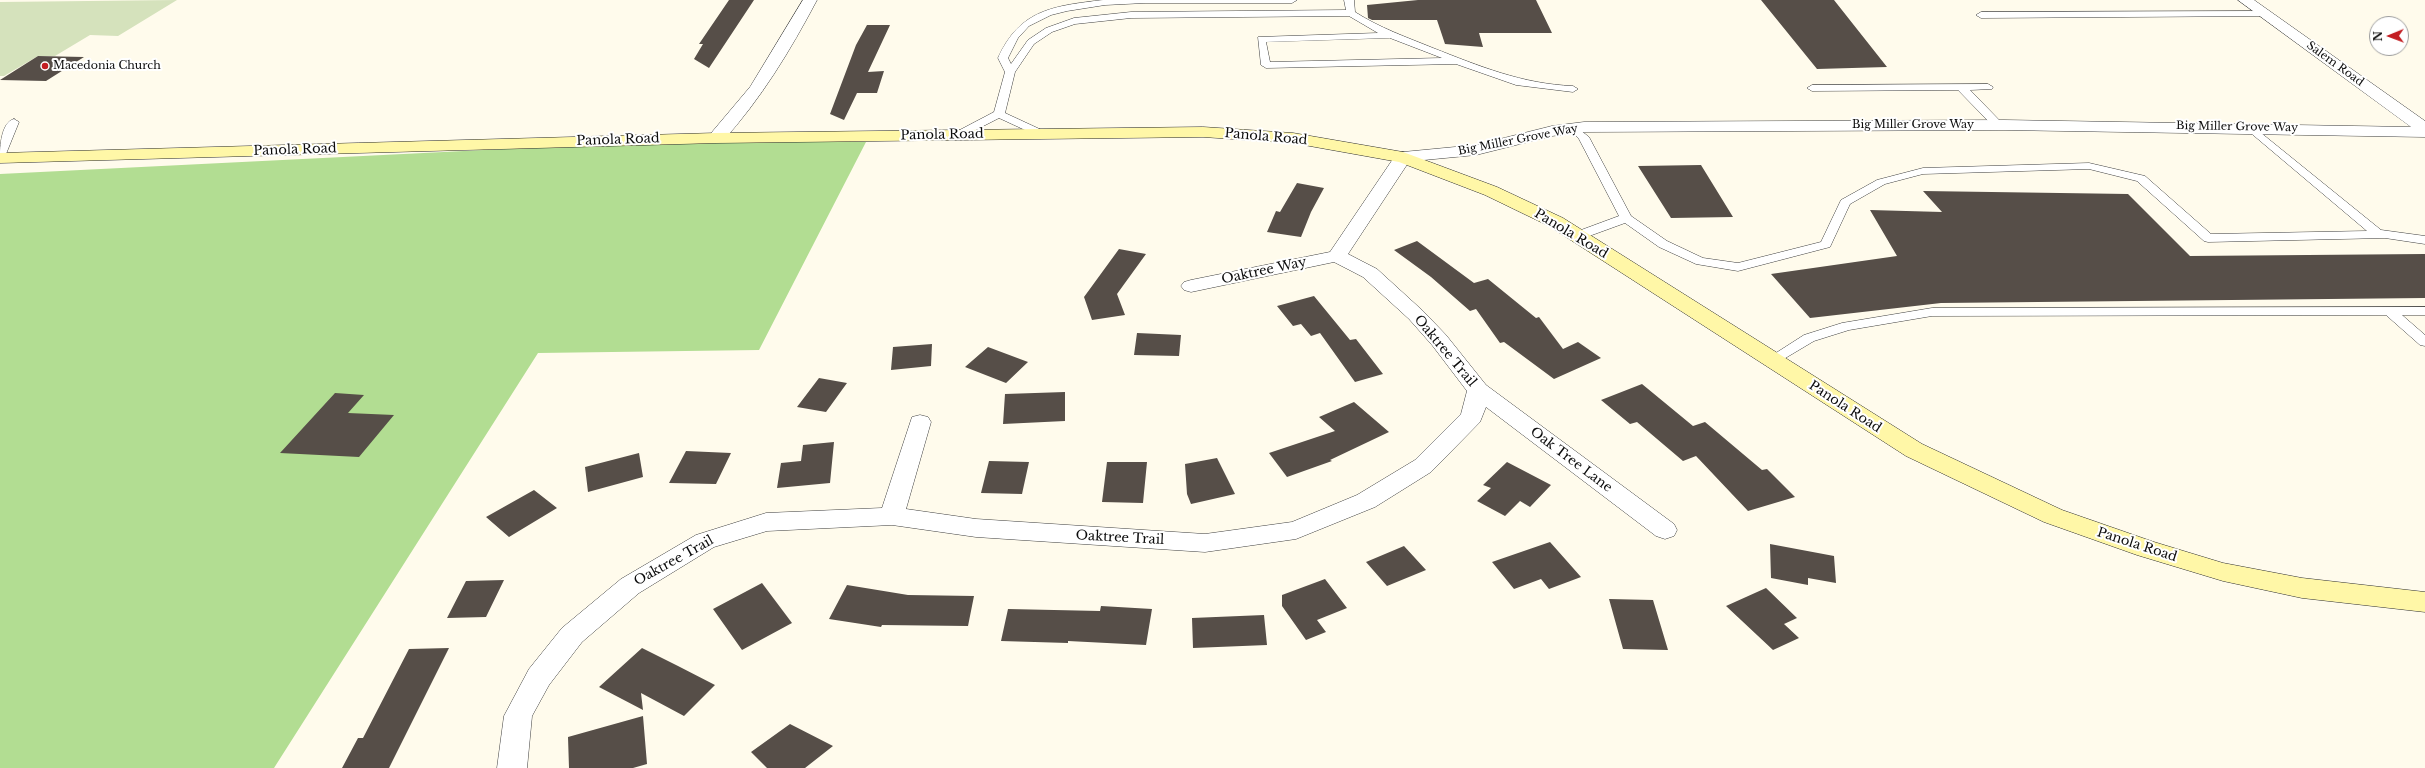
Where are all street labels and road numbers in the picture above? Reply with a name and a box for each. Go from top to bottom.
street label: Salem Road [2304,39,2366,89]
street label: Big Miller Grove Way [1852,118,1974,132]
street label: Big Miller Grove Way [2176,119,2298,135]
street label: Big Miller Grove Way [1457,122,1579,158]
street label: Panola Road [900,126,984,144]
street label: Panola Road [1224,126,1308,148]
street label: Panola Road [576,131,660,149]
street label: Panola Road [253,141,337,159]
street label: Panola Road [1531,206,1611,262]
street label: Oaktree Way [1220,254,1308,288]
street label: Oaktree Trail [1411,312,1479,390]
street label: Panola Road [1806,378,1884,436]
street label: Oak Tree Lane [1527,424,1615,496]
street label: Panola Road [2095,525,2179,565]
street label: Oaktree Trail [1075,528,1165,548]
street label: Oaktree Trail [631,533,717,589]

